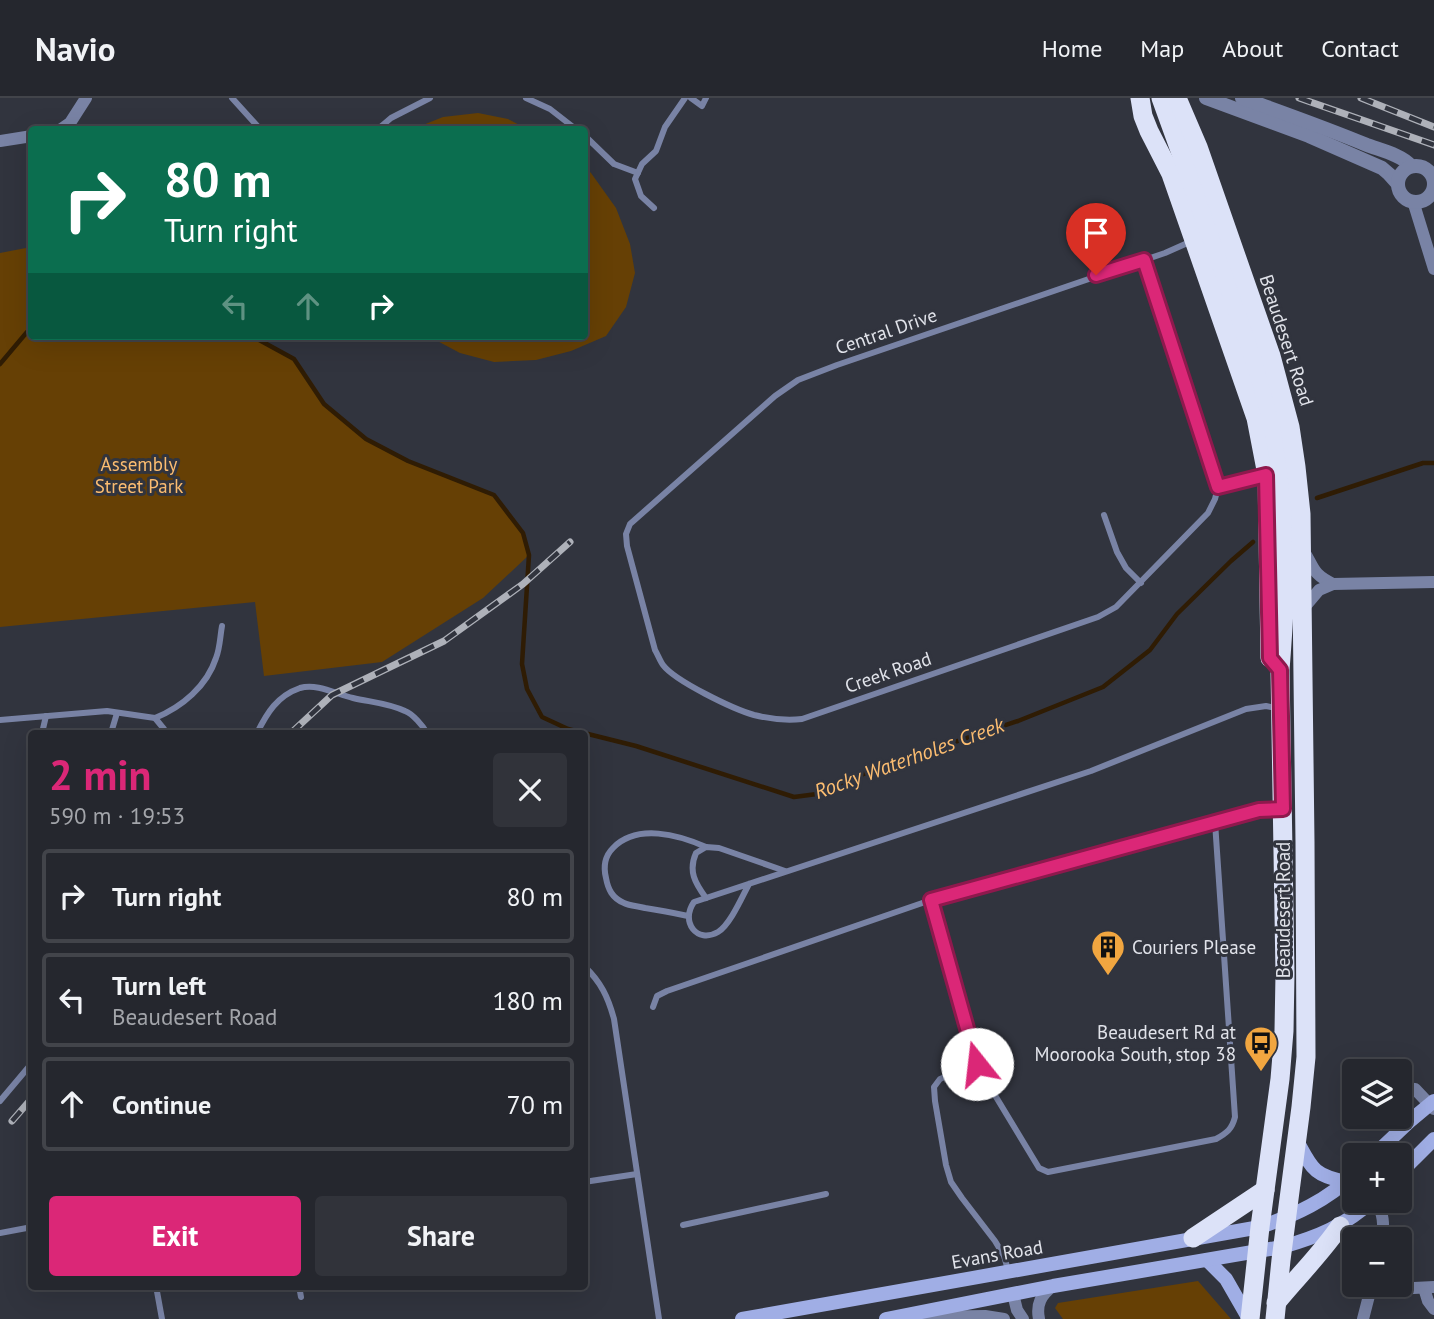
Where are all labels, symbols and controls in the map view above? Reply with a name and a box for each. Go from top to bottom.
text: Navio [35,27,115,70]
text: Home [1042,33,1102,64]
text: Map [1140,33,1184,64]
text: About [1222,33,1283,64]
text: Contact [1321,33,1399,64]
text: 80 m [164,147,271,211]
icon: right [49,154,140,245]
pin [1066,203,1126,275]
text: Turn right [164,209,298,251]
icon: arrive [1077,214,1115,252]
street label: Beaudesert Road [1254,271,1320,409]
icon: left [216,287,254,325]
icon: ahead [289,287,327,325]
icon: right [362,287,400,325]
street label: Central Drive [832,302,940,360]
park label: Assembly Street Park [95,452,183,498]
street label: Creek Road [842,646,934,698]
water label: Rocky Waterholes Creek [810,711,1009,805]
text: 2 min [49,747,151,802]
button: close [493,753,567,827]
text: 590 m · 19:53 [49,801,185,830]
street label: Beaudesert Road [1271,842,1295,978]
icon: right [53,877,91,915]
text: Turn right [112,880,221,913]
text: 80 m [507,880,563,913]
building icon: Couriers Please [1089,928,1127,977]
place label: Couriers Please [1132,935,1256,959]
text: Turn left [112,969,206,1002]
icon: left [53,981,91,1019]
text: 180 m [492,984,563,1017]
text: Beaudesert Road [112,1002,278,1031]
place label: Beaudesert Rd at Moorooka South, stop 38 [1034,1020,1237,1066]
bus stop icon: Beaudesert Rd at Moorooka South, stop 38 [1242,1024,1280,1073]
position arrow [940,1027,1014,1101]
map controls [1342,1059,1412,1297]
button: layers [1342,1059,1412,1129]
icon: ahead [53,1085,91,1123]
text: Continue [112,1088,211,1121]
text: 70 m [507,1088,563,1121]
button: + [1342,1143,1412,1213]
button: Exit [49,1196,301,1276]
button: Share [315,1196,567,1276]
button: − [1342,1227,1412,1297]
street label: Evans Road [949,1234,1045,1274]

